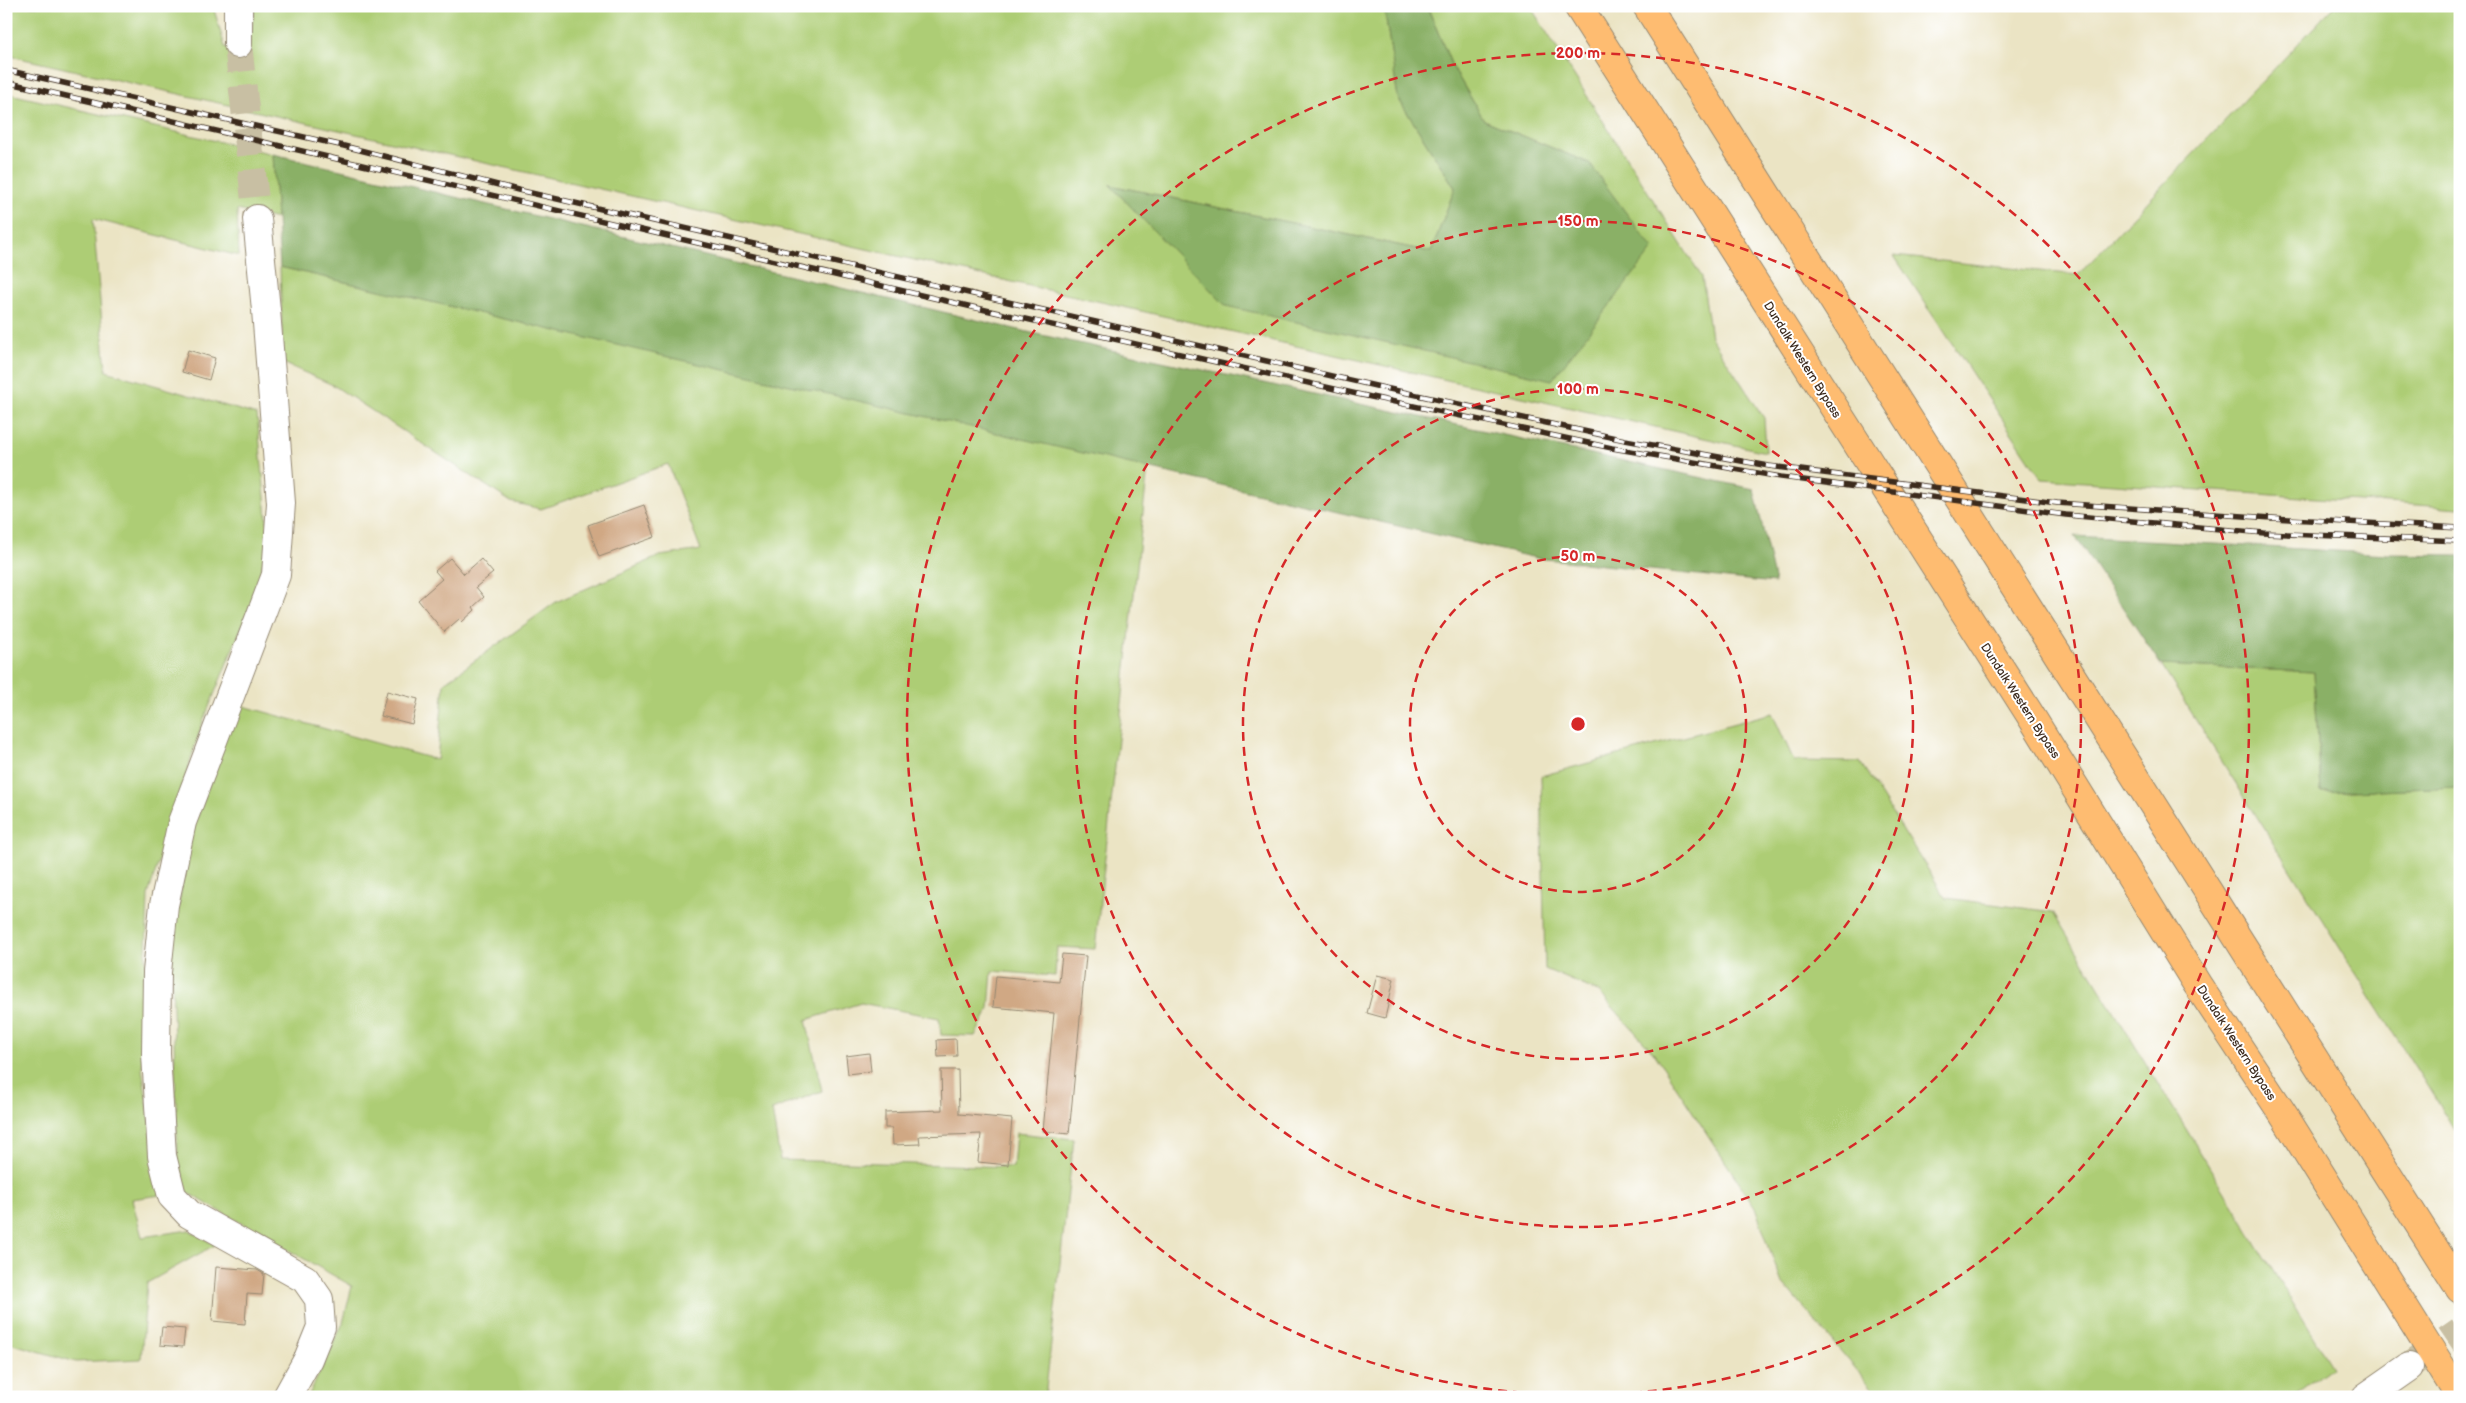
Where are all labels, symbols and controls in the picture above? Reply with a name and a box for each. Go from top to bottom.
text: 200 m [1556,44,1600,63]
text: 150 m [1557,212,1599,231]
street label: Dundalk Western Bypass [1760,299,1844,421]
text: 100 m [1557,380,1599,399]
text: 50 m [1561,547,1596,566]
street label: Dundalk Western Bypass [1977,640,2063,762]
centre of rings [1569,715,1587,733]
street label: Dundalk Western Bypass [2193,982,2279,1104]

